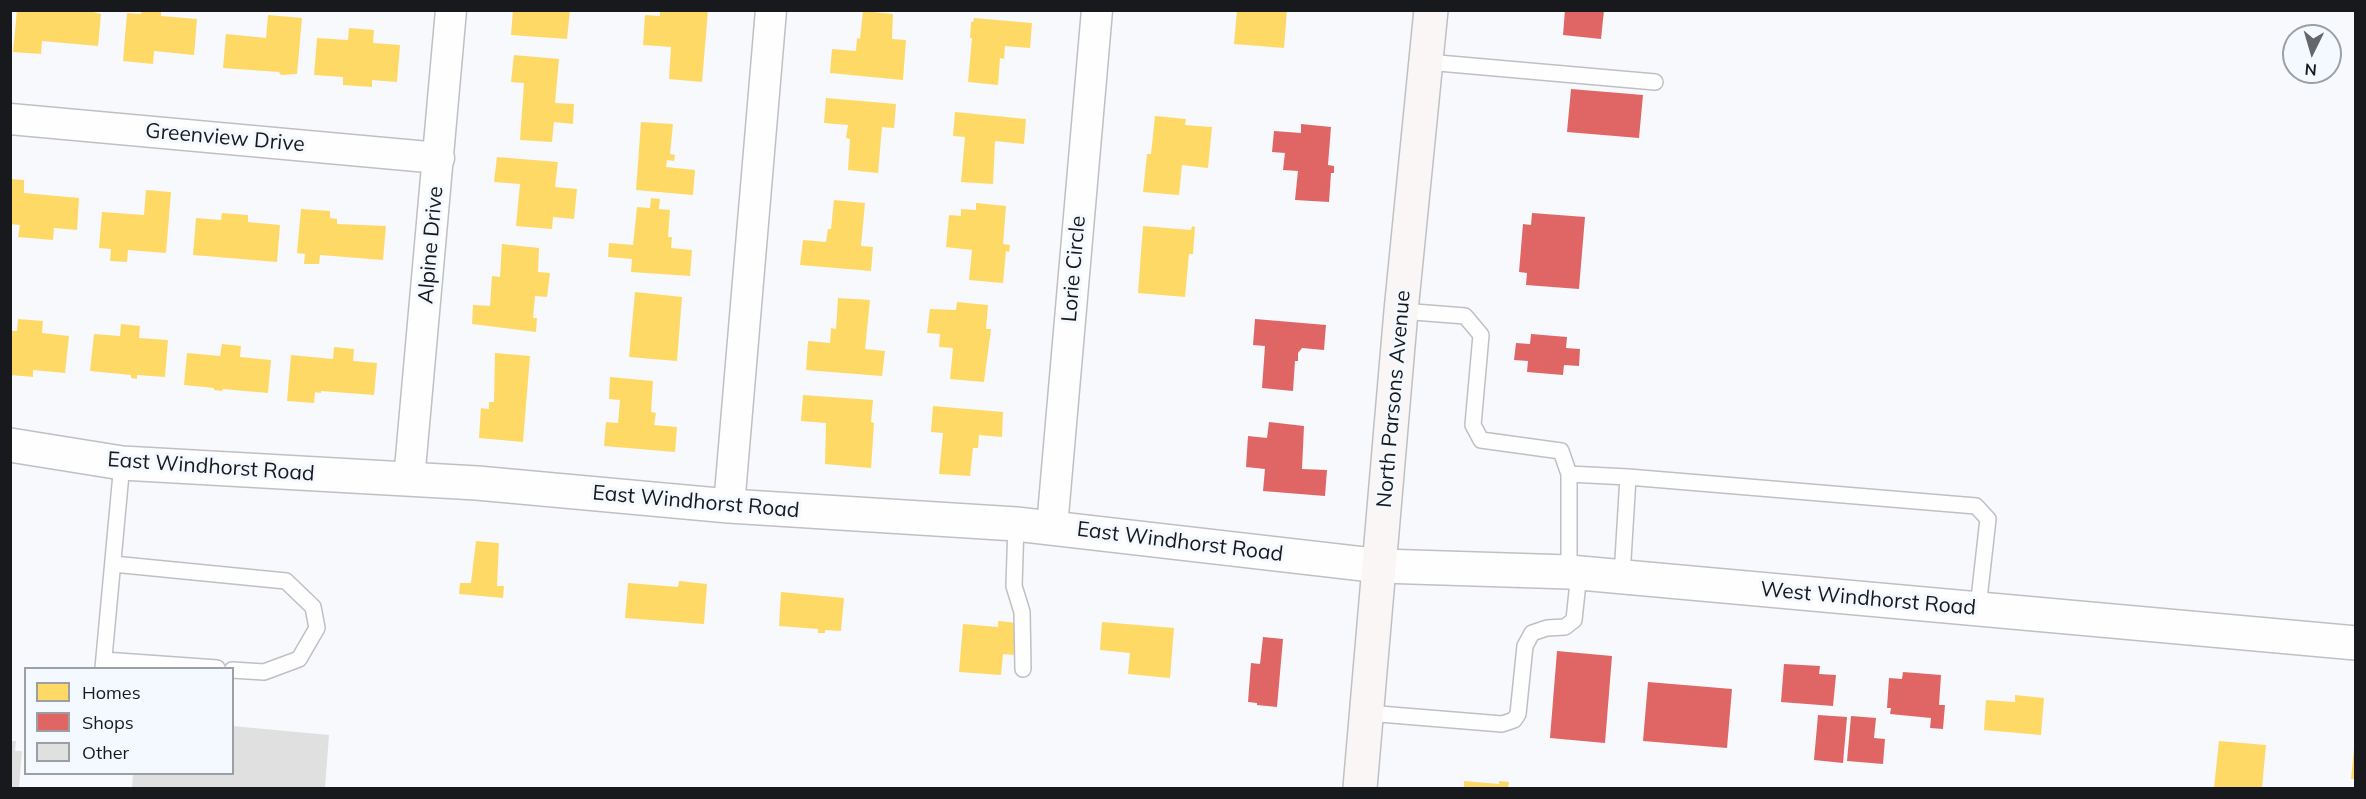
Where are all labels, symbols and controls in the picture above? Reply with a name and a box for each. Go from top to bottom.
north arrow [2282,24,2342,84]
text: N [2304,59,2318,80]
street label: Greenview Drive [144,118,306,158]
street label: Alpine Drive [413,185,449,305]
street label: Lorie Circle [1057,215,1091,323]
street label: North Parsons Avenue [1372,289,1416,509]
street label: East Windhorst Road [107,447,315,487]
street label: East Windhorst Road [591,480,801,524]
street label: East Windhorst Road [1075,517,1285,567]
street label: West Windhorst Road [1759,577,1977,621]
legend [24,667,234,775]
text: Homes [82,681,141,704]
text: Shops [82,711,134,734]
text: Other [82,741,129,764]

